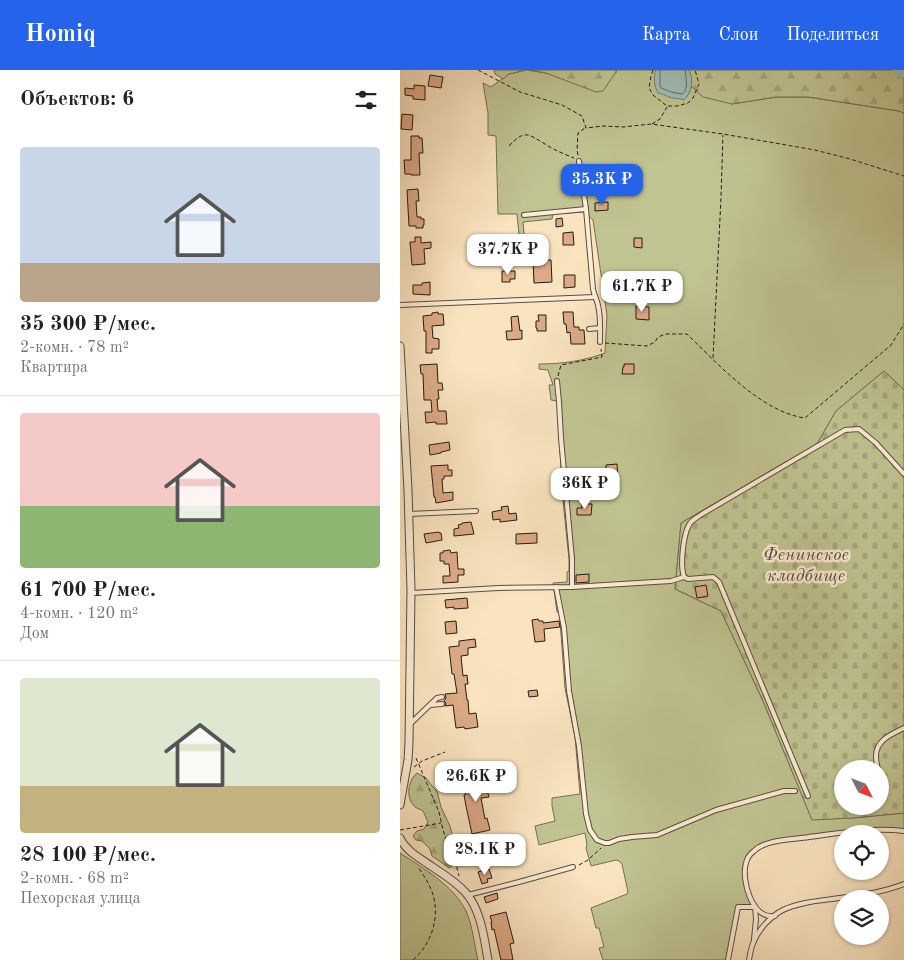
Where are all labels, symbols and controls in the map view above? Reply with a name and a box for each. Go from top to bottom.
text: Homiq [25,23,96,47]
text: Карта [642,26,691,44]
text: Слои [719,26,758,44]
text: Поделиться [786,26,879,44]
icon: filters [352,86,380,114]
text: Объектов: 6 [20,89,134,110]
pin: 35.3K ₽ [556,164,648,206]
text: 35.3K ₽ [572,172,632,188]
icon: home [155,180,245,270]
pin: 37.7K ₽ [462,234,554,276]
text: 37.7K ₽ [478,242,538,258]
pin: 61.7K ₽ [596,270,688,313]
text: 61.7K ₽ [612,279,672,295]
text: 35 300 ₽/мес. [20,314,156,335]
text: 2-комн. · 78 m² [20,340,129,356]
text: Квартира [20,360,88,376]
icon: home [155,445,245,535]
pin: 36K ₽ [550,468,620,510]
text: 36K ₽ [562,476,608,492]
park label: Фенинское кладбище [763,546,849,585]
text: 61 700 ₽/мес. [20,580,156,601]
text: 4-комн. · 120 m² [20,606,138,622]
text: Дом [20,626,49,642]
icon: home [155,710,245,800]
pin: 26.6K ₽ [430,760,522,803]
north arrow [834,760,889,815]
map controls [834,760,889,945]
text: 26.6K ₽ [446,769,506,785]
button: locate [834,825,889,880]
pin: 28.1K ₽ [439,834,531,876]
text: 28.1K ₽ [455,842,515,858]
text: 28 100 ₽/мес. [20,845,156,866]
text: 2-комн. · 68 m² [20,871,129,887]
button: layers [834,890,889,945]
text: Пехорская улица [20,891,141,907]

